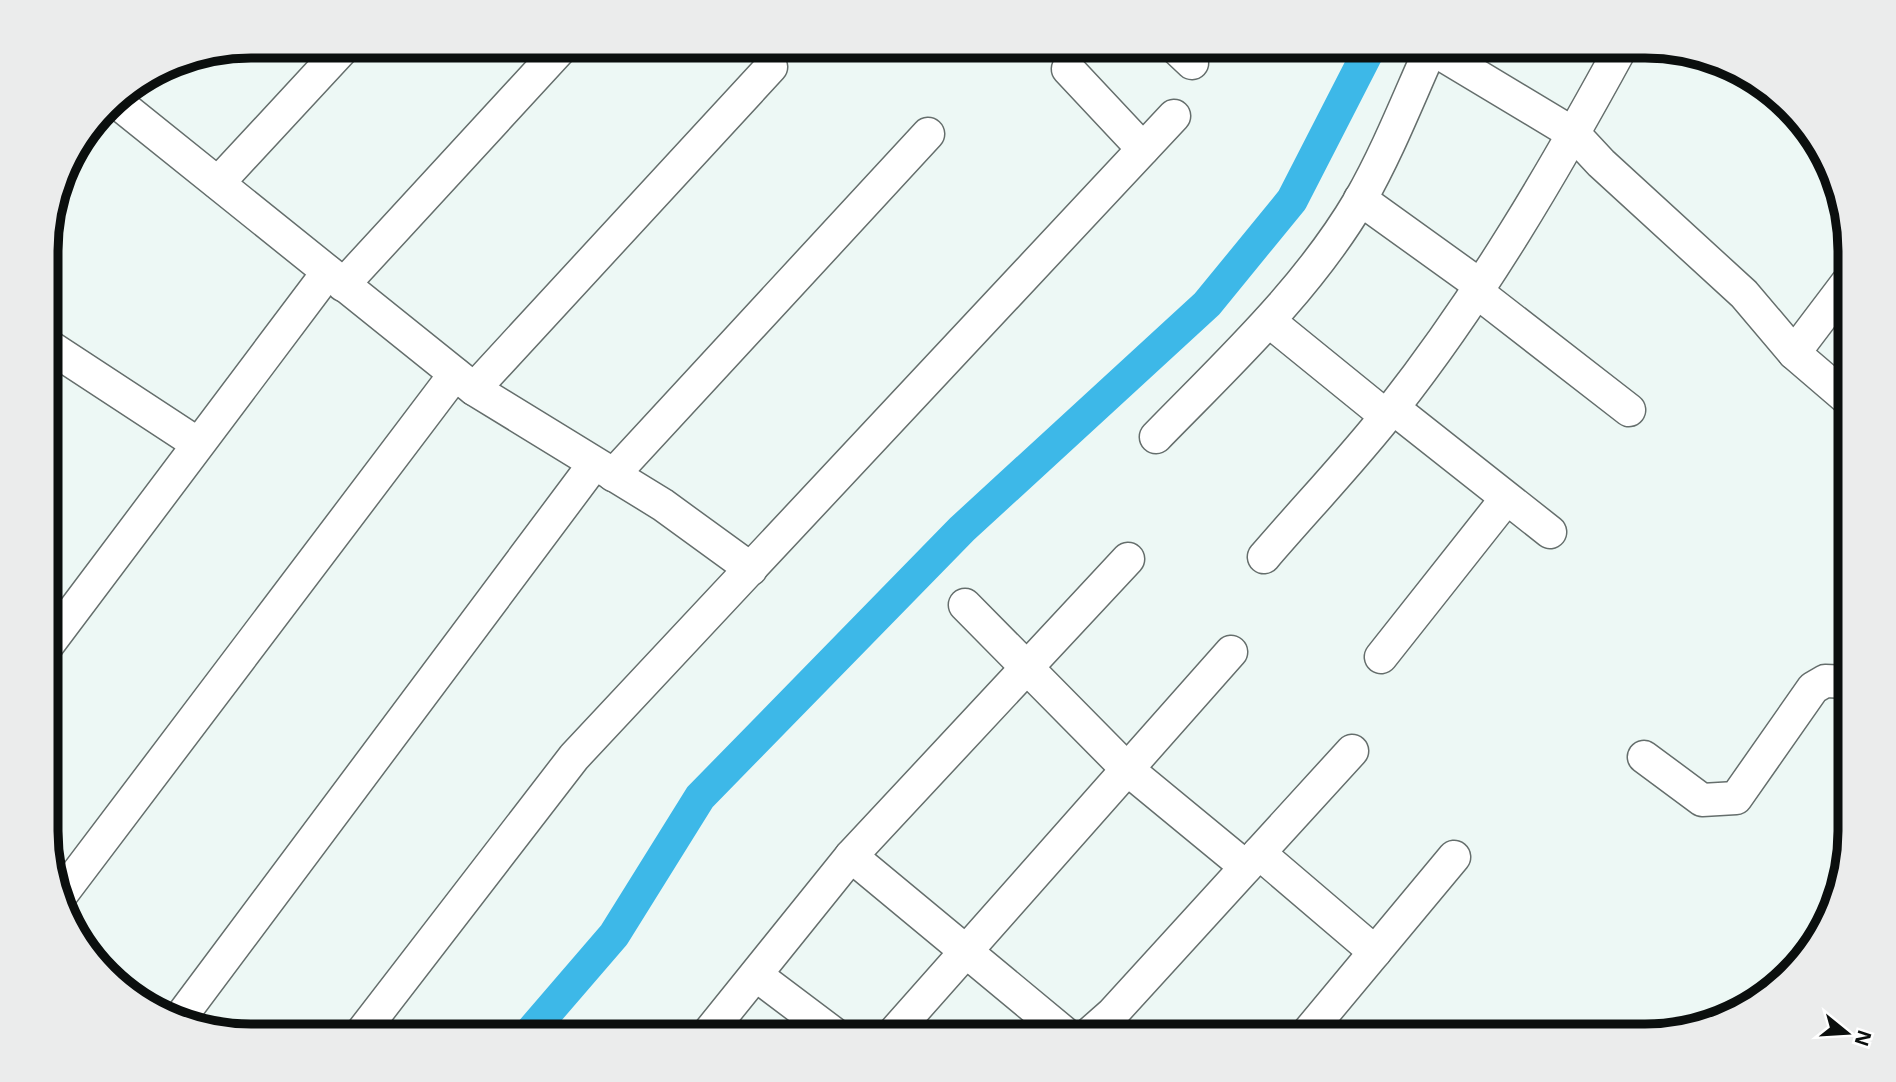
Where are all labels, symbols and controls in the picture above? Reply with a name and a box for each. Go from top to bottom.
north arrow [1812,998,1882,1068]
text: N [1848,1027,1878,1050]

